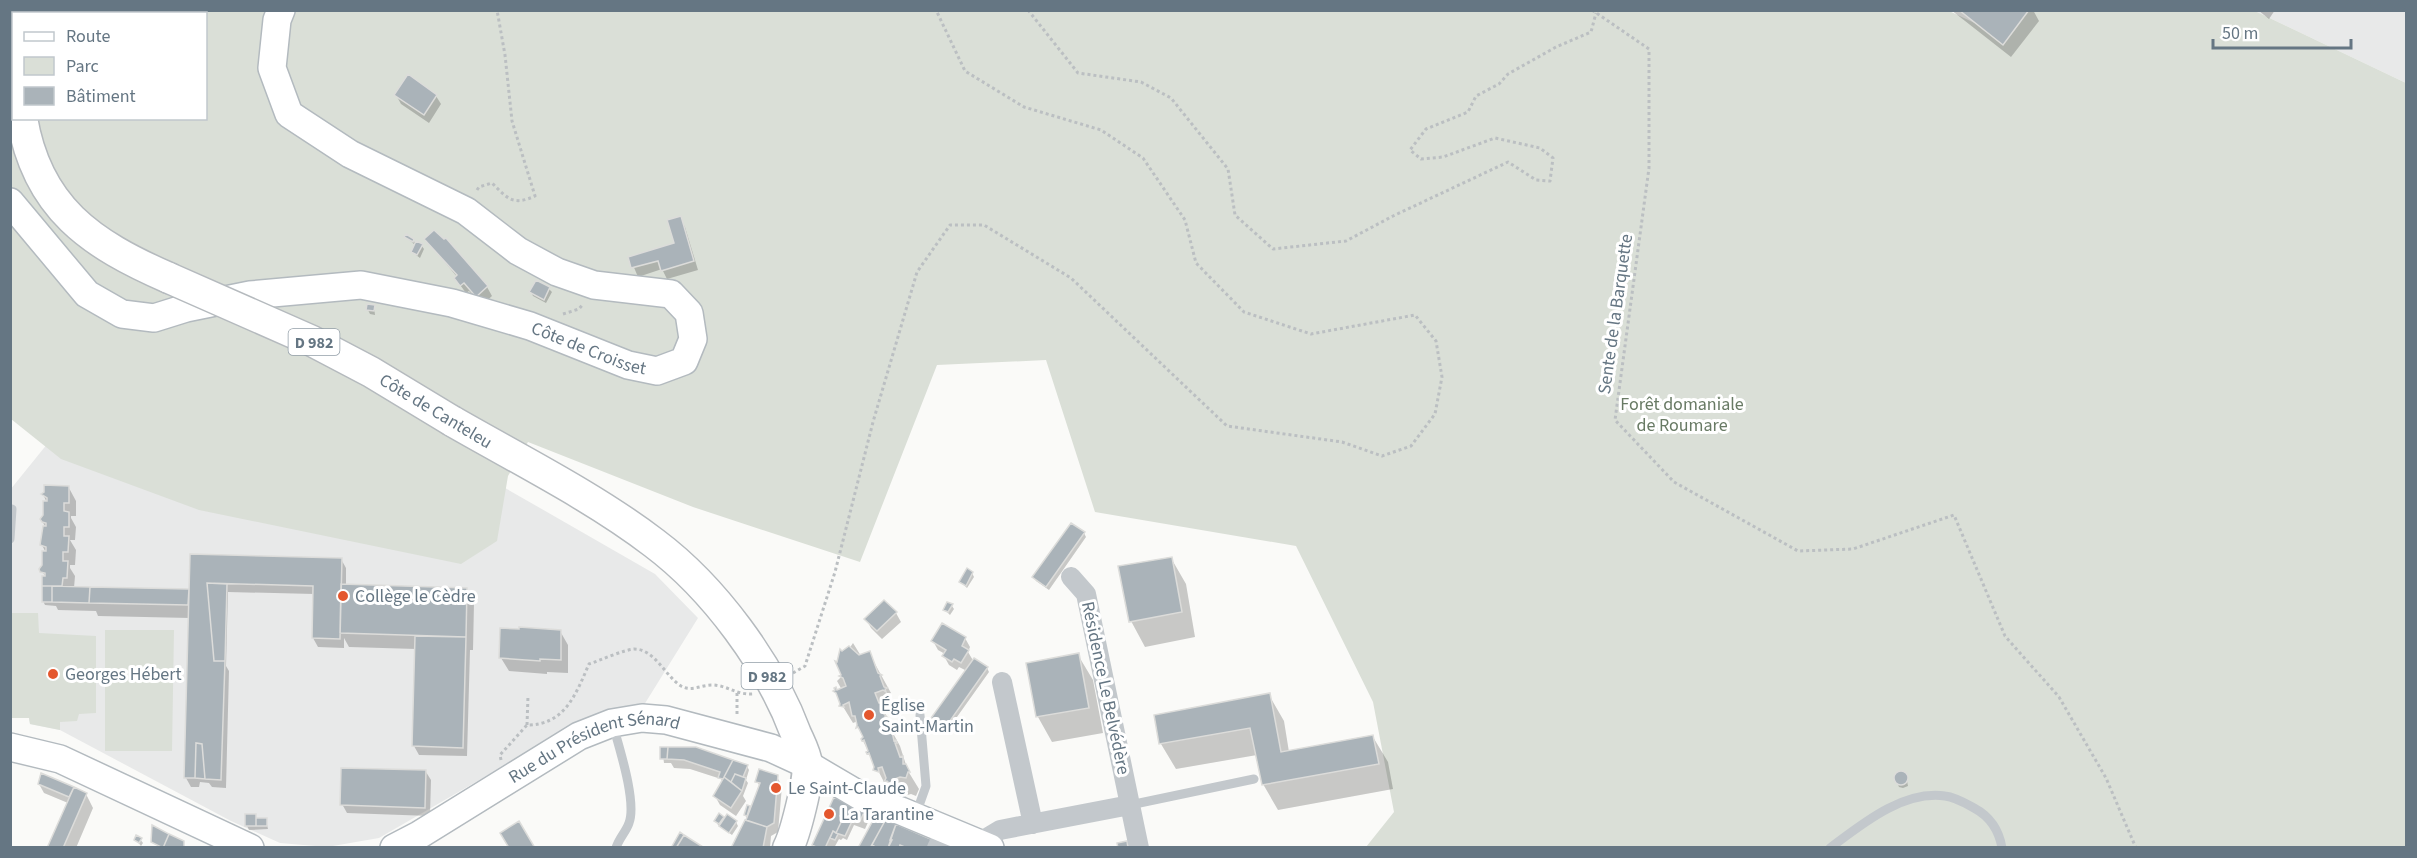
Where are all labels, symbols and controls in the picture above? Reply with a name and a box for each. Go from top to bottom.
legend [12,12,207,120]
scale bar [2213,12,2351,50]
text: 50 m [2222,21,2258,46]
text: Route [66,24,110,49]
text: Parc [66,54,99,79]
text: Bâtiment [66,84,136,109]
street label: Sente de la Barquette [1592,232,1639,396]
street label: Côte de Croisset [528,316,648,381]
road number: D 982 [288,329,340,355]
street label: Côte de Canteleu [374,368,497,455]
park label: Forêt domaniale de Roumare [1620,392,1744,438]
place label: Collège le Cèdre [355,584,476,609]
marker: Collège le Cèdre [336,589,350,603]
street label: Résidence Le Belvédère [1075,599,1136,777]
place label: Georges Hébert [65,662,182,687]
road number: D 982 [742,663,792,689]
marker: Georges Hébert [46,667,60,681]
place label: Église Saint-Martin [881,693,974,739]
street label: Rue du Président Sénard [504,706,683,790]
marker: Église Saint-Martin [862,708,876,722]
place label: Le Saint-Claude [788,776,906,801]
marker: Le Saint-Claude [769,781,783,795]
place label: La Tarantine [841,802,934,827]
marker: La Tarantine [822,807,836,821]

